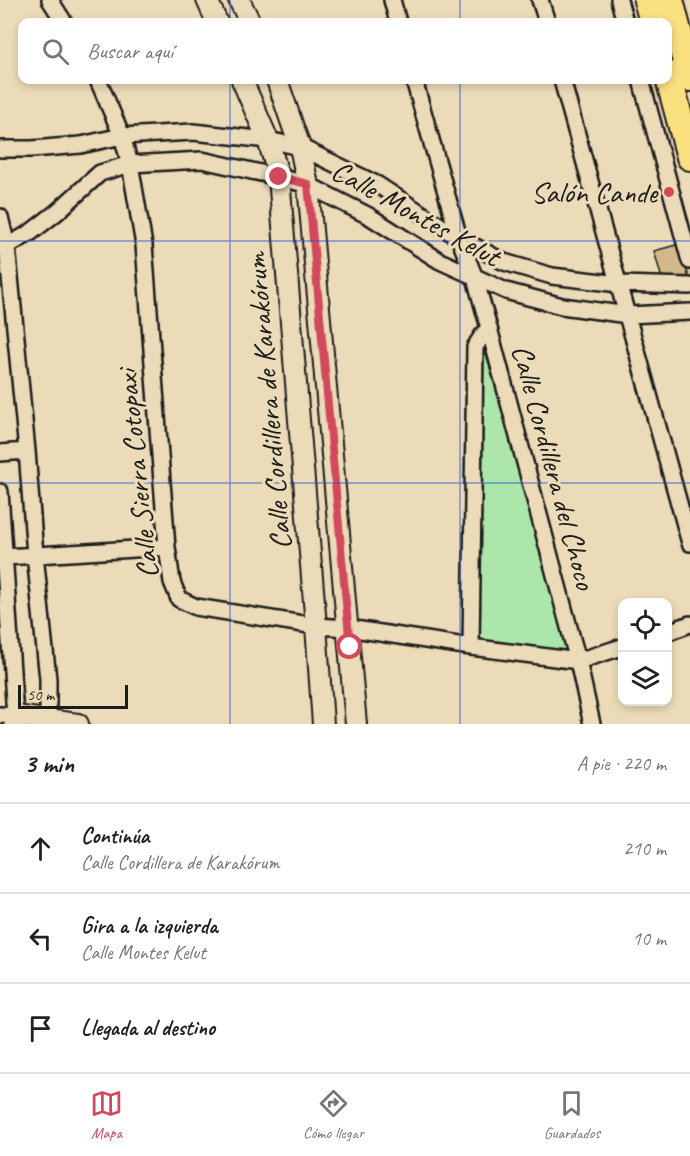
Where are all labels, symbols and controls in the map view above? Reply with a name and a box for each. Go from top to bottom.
search box [18,18,672,84]
icon: search [39,35,72,68]
text: Buscar aquí [87,37,173,65]
street label: Calle Montes Kelut [325,151,510,276]
route end [265,163,291,189]
place label: Salón Cande [531,173,659,211]
marker: Salón Cande [662,185,676,199]
street label: Calle Cordillera de Karakórum [236,249,300,551]
street label: Calle Cordillera del Choco [503,341,605,595]
street label: Calle Sierra Cotopaxi [107,364,167,580]
map controls [618,598,672,706]
button: locate [618,598,672,652]
route start [336,633,362,659]
button: layers [618,652,672,706]
scale bar [18,682,128,710]
text: 50 m [27,685,54,705]
text: 3 min [24,747,74,780]
text: A pie · 220 m [577,751,666,776]
text: Continúa [81,822,149,850]
icon: ahead [24,832,57,865]
text: 210 m [623,836,666,861]
text: Calle Cordillera de Karakórum [81,850,279,875]
text: Gira a la izquierda [81,912,218,940]
icon: left [24,922,57,955]
text: 10 m [632,926,666,951]
text: Calle Montes Kelut [81,940,206,965]
icon: arrive [24,1012,57,1045]
text: Llegada al destino [81,1014,215,1042]
tab: Mapa [90,1087,123,1143]
tab: Cómo llegar [303,1087,364,1143]
tab: Guardados [544,1087,600,1143]

